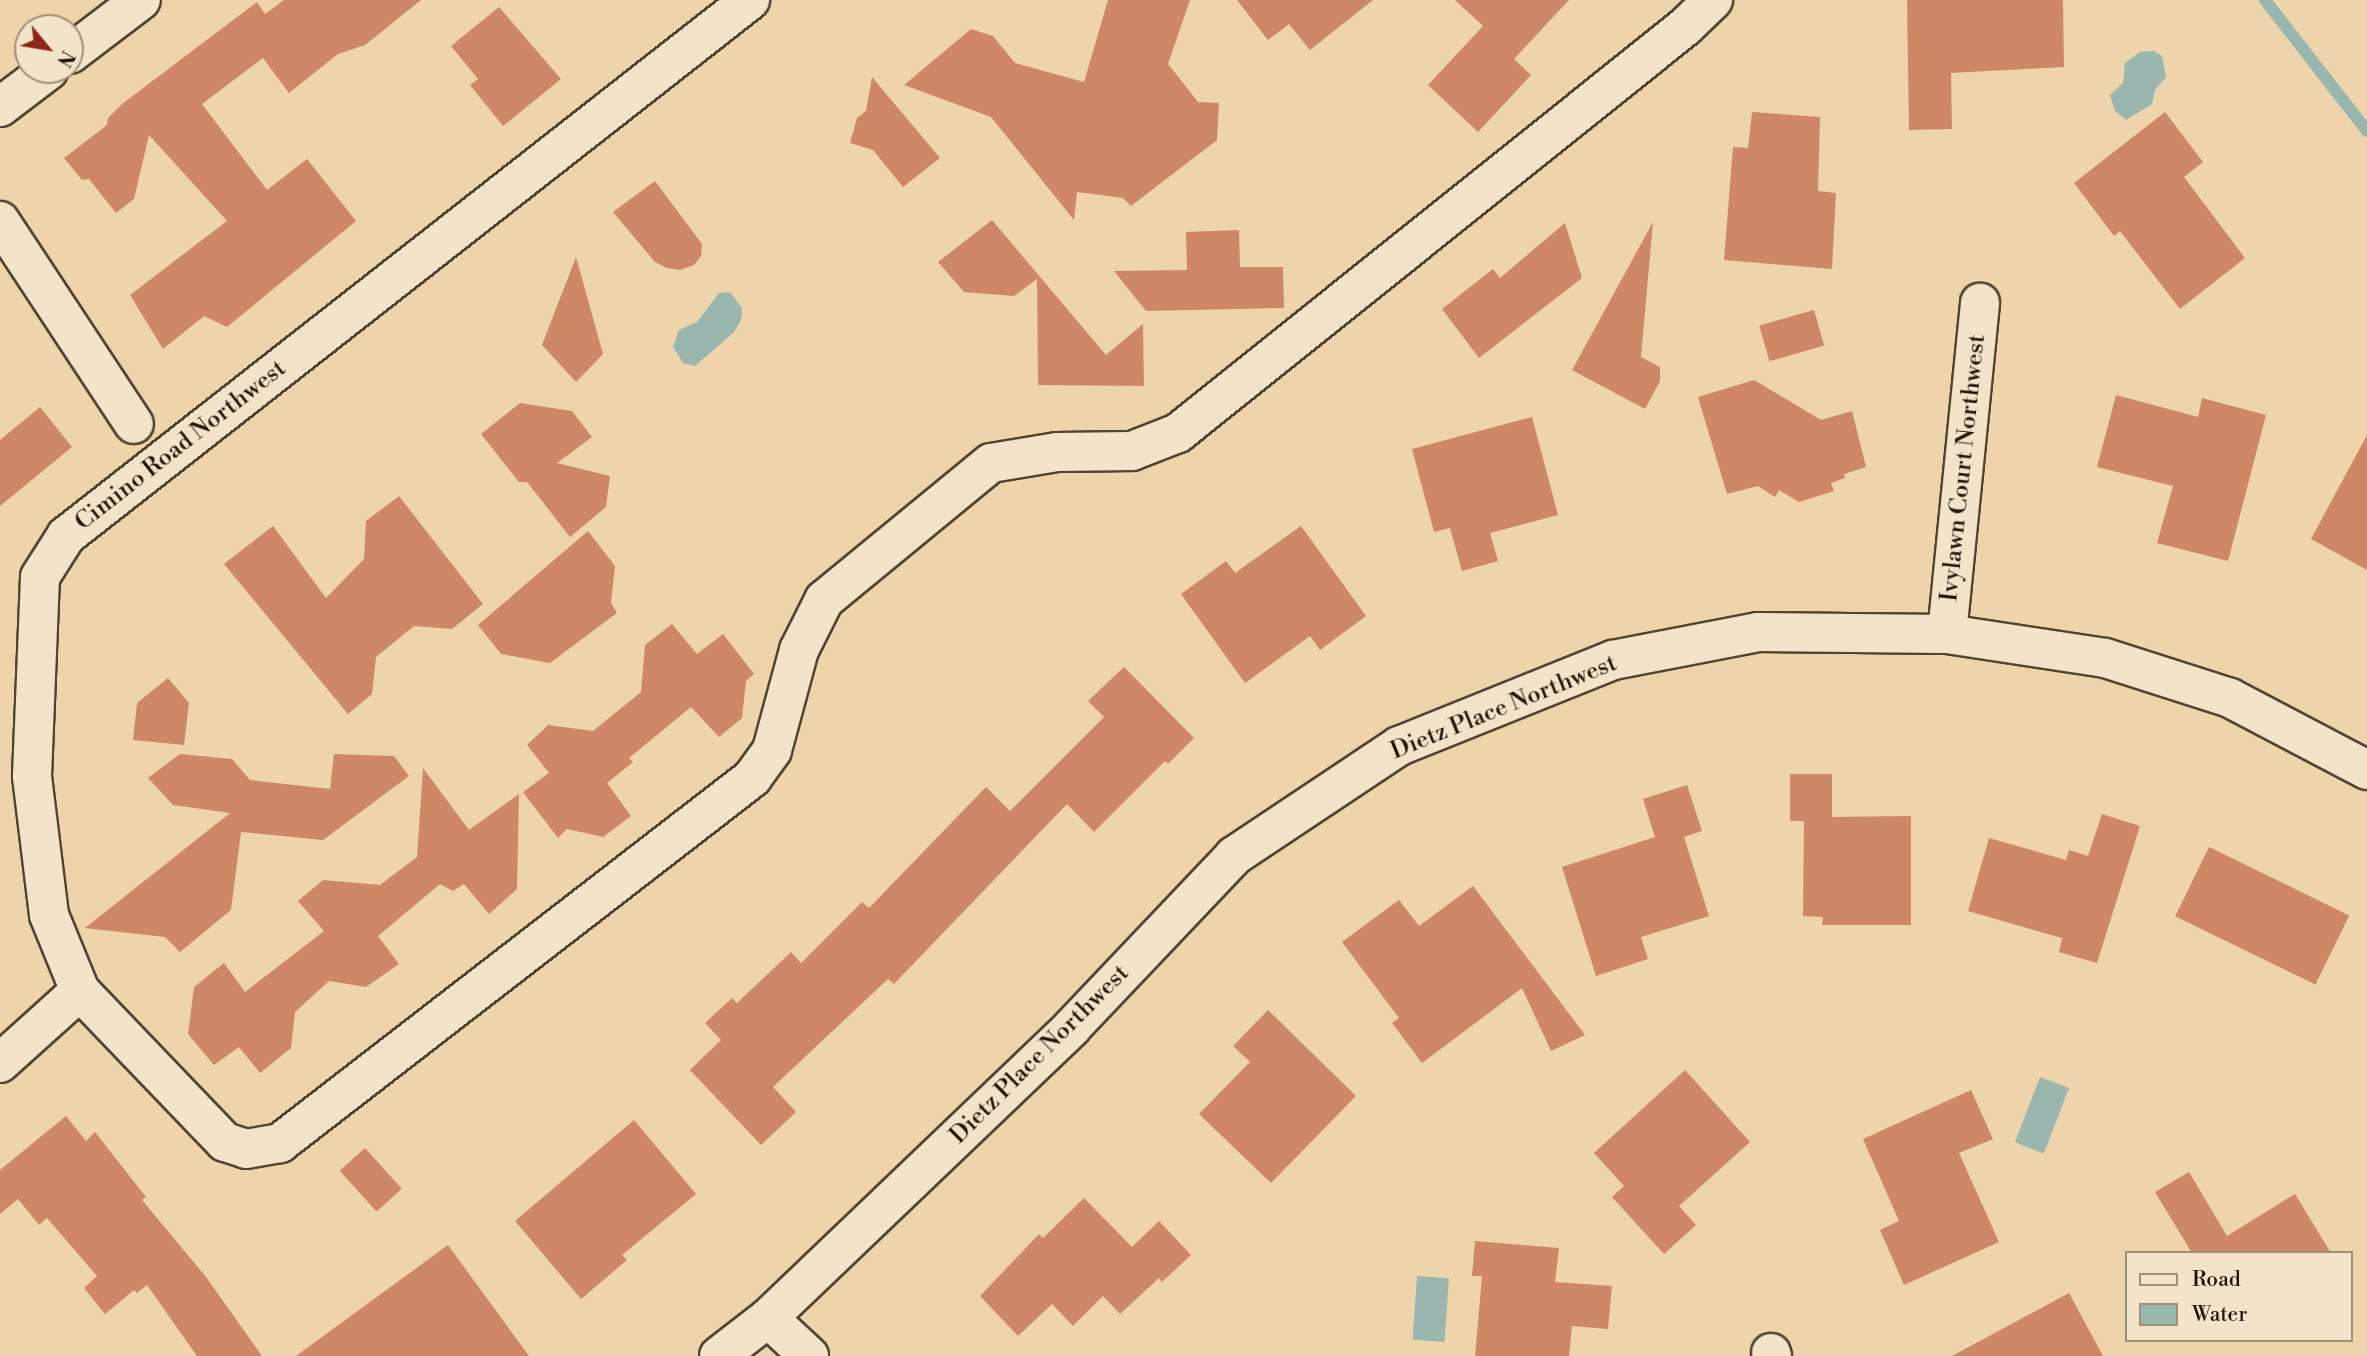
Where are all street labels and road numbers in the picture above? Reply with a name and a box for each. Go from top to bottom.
street label: Ivylawn Court Northwest [1936,333,1992,603]
street label: Cimino Road Northwest [70,355,292,537]
street label: Dietz Place Northwest [1387,649,1621,767]
street label: Dietz Place Northwest [945,960,1135,1150]

